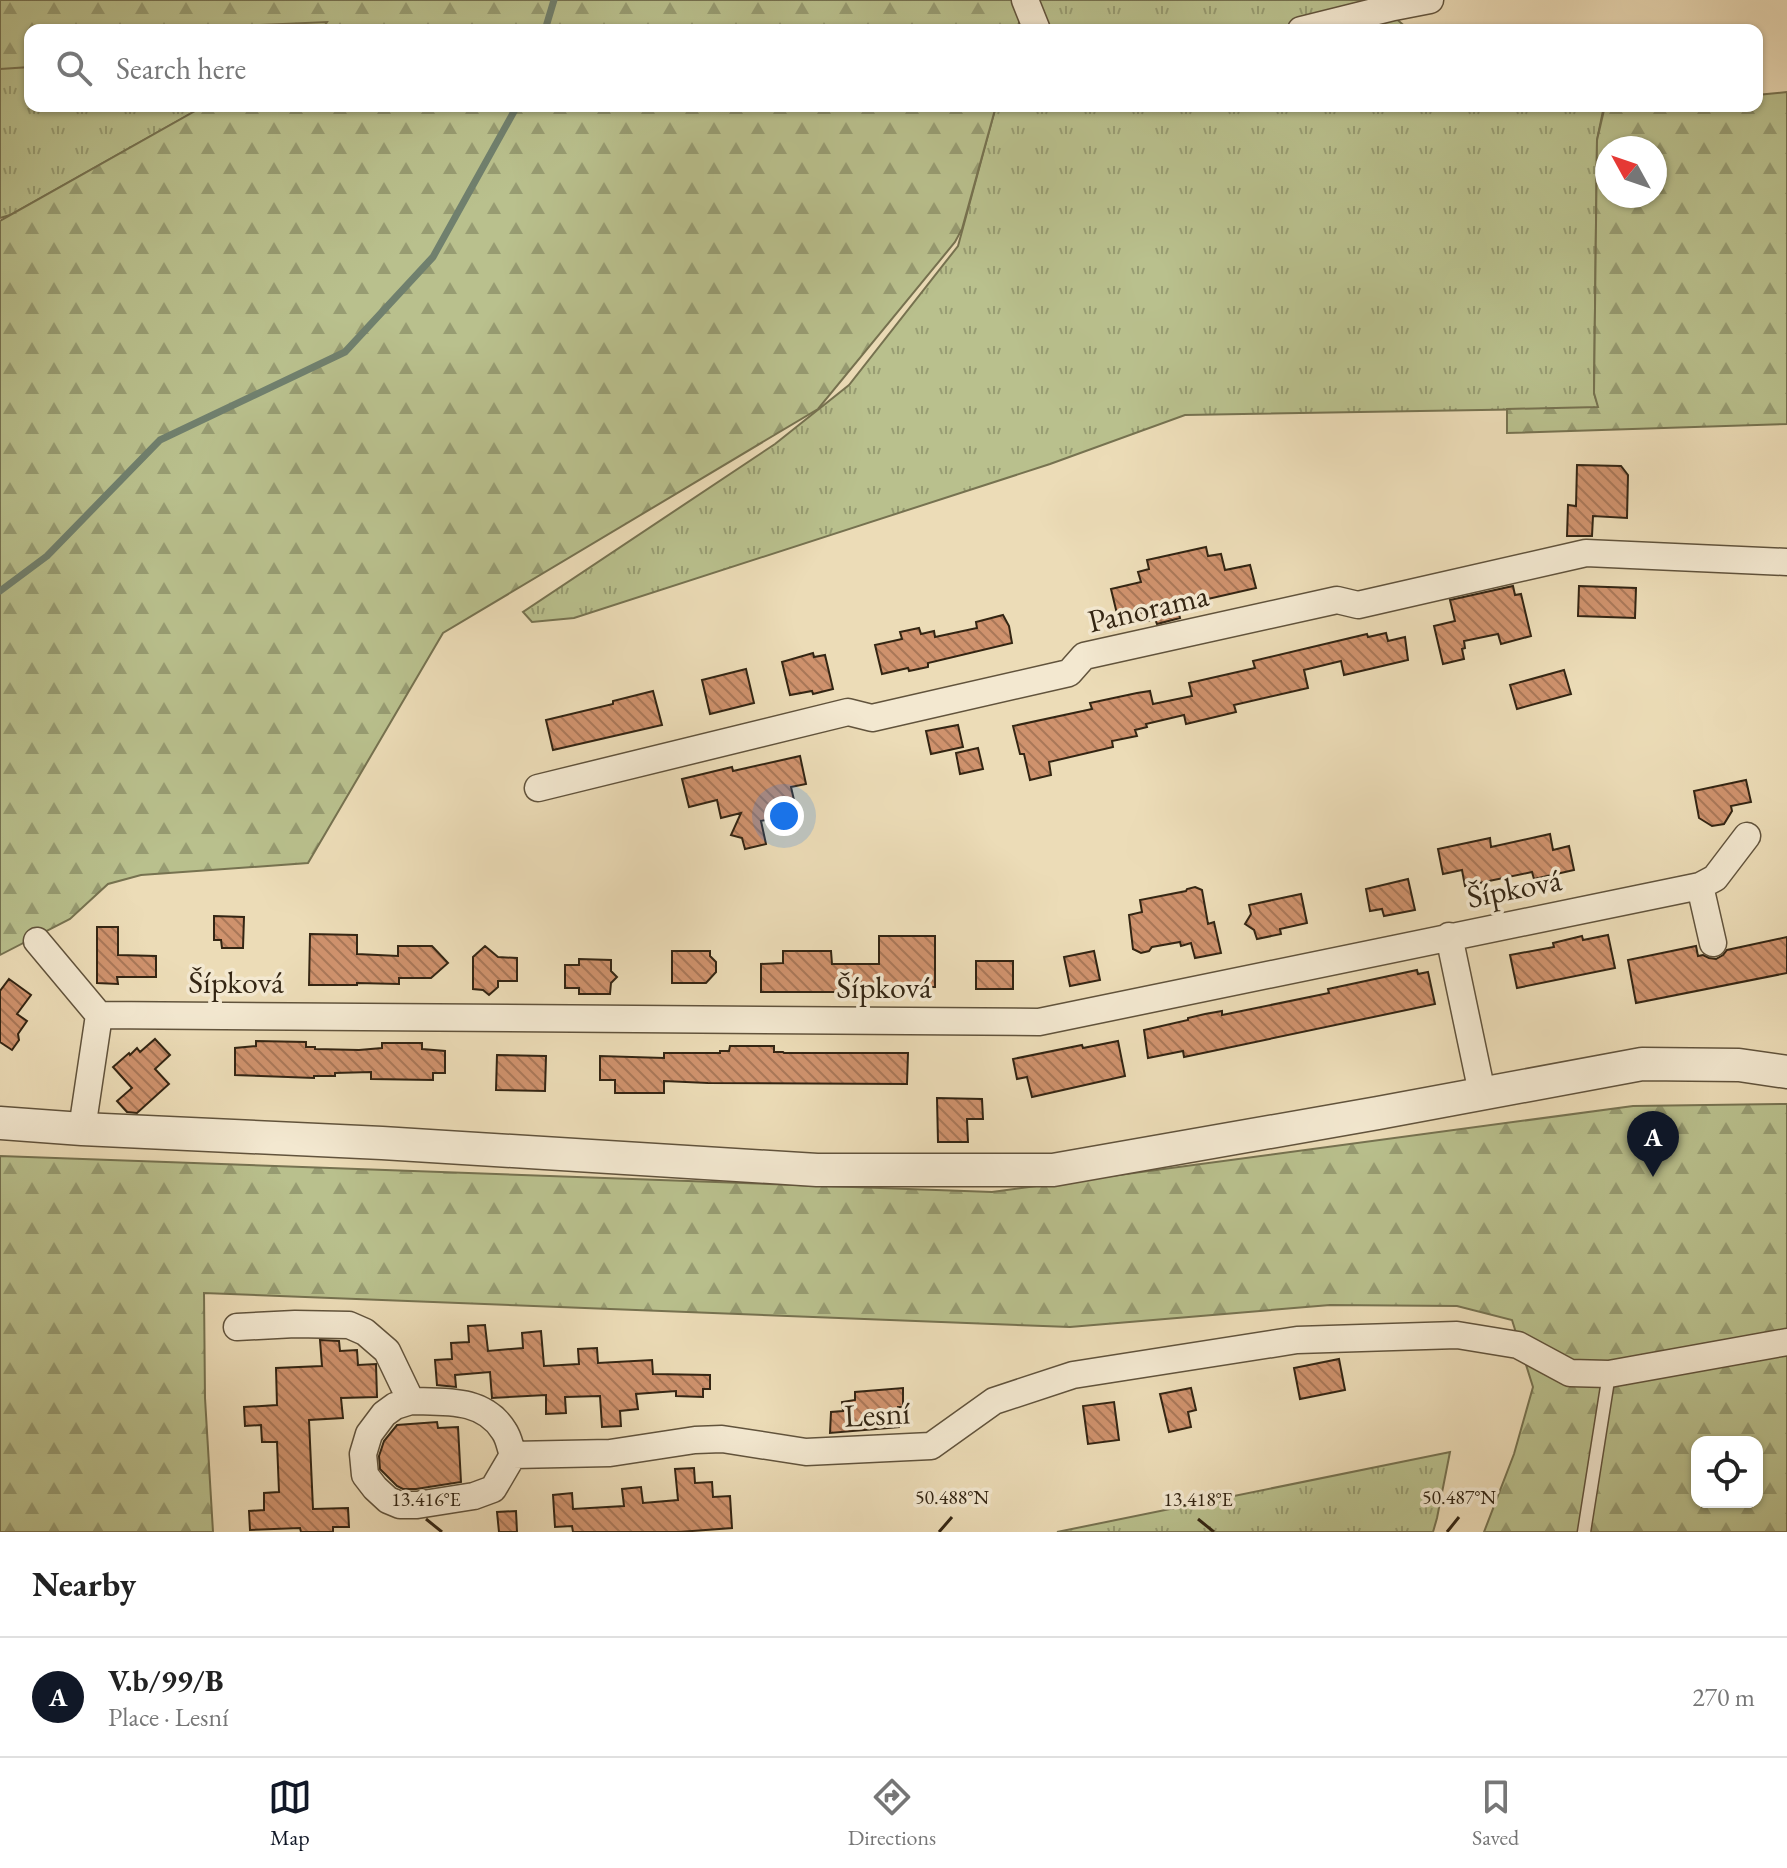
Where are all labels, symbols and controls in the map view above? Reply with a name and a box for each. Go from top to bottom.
search box [24,24,1763,112]
icon: search [52,46,96,90]
text: Search here [116,49,246,88]
north arrow [1595,136,1667,208]
street label: Panorama [1083,574,1213,642]
your location [764,796,804,836]
street label: Šípková [1463,858,1565,918]
street label: Šípková [188,961,284,1003]
street label: Šípková [836,966,932,1008]
pin: A [1627,1111,1679,1177]
street label: Lesní [843,1391,911,1437]
map controls [1691,1436,1763,1508]
button: locate [1691,1436,1763,1508]
text: 50.488°N [915,1484,989,1510]
text: 50.487°N [1422,1484,1496,1510]
text: 13.416°E [391,1486,461,1512]
text: 13.418°E [1163,1486,1233,1512]
text: Nearby [32,1562,136,1606]
text: V.b/99/B [108,1661,224,1700]
text: A [49,1680,67,1714]
text: 270 m [1692,1680,1755,1714]
text: Place · Lesní [108,1700,229,1734]
tab: Map [268,1775,312,1852]
tab: Directions [848,1775,936,1852]
tab: Saved [1472,1775,1519,1852]

